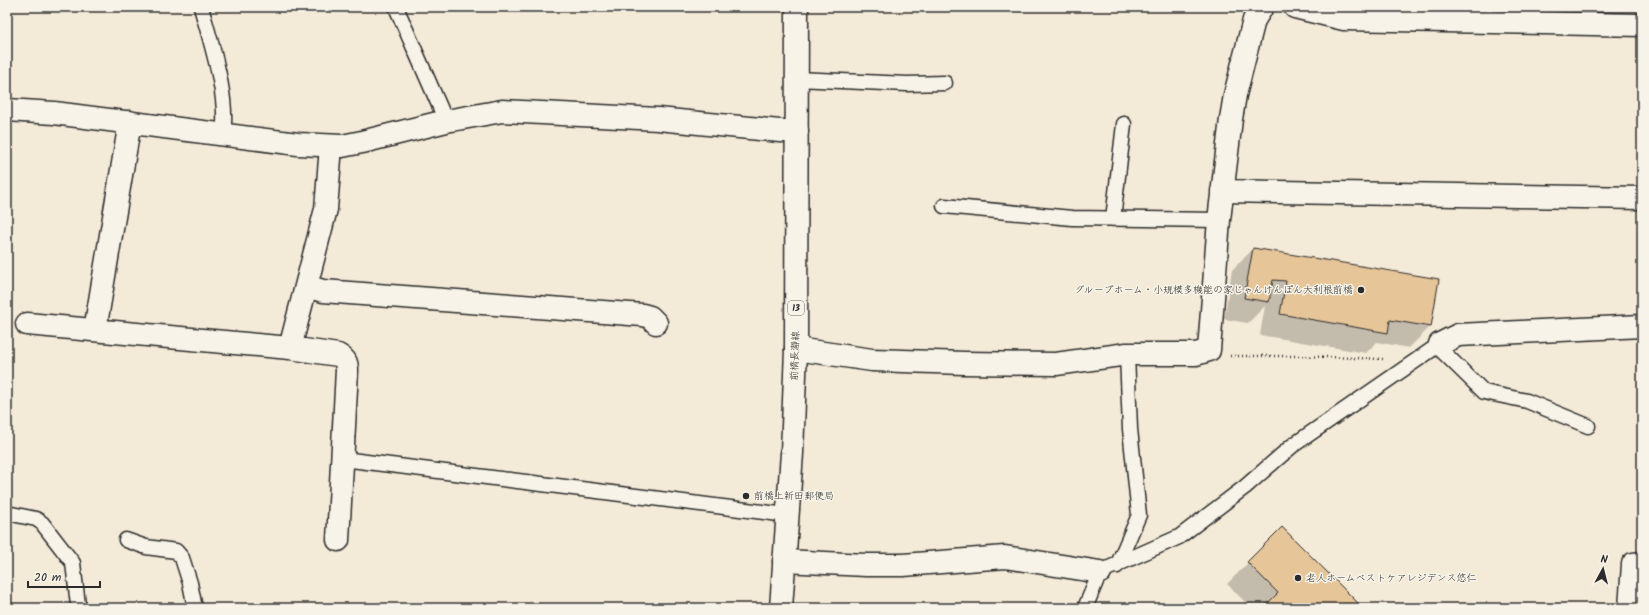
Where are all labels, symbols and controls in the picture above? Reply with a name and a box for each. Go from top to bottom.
place label: グループホーム・小規模多機能の家じゃんけんぽん大利根前橋 [1074,282,1353,298]
marker: グループホーム・小規模多機能の家じゃんけんぽん大利根前橋 [1356,285,1366,295]
road number: 13 [788,301,804,315]
street label: 前橋長瀞線 [786,331,804,381]
place label: 前橋上新田郵便局 [754,488,834,504]
marker: 前橋上新田郵便局 [741,491,751,501]
north arrow [1583,549,1623,589]
text: N [1600,551,1609,569]
scale bar [28,563,100,589]
text: 20 m [34,568,62,587]
place label: 老人ホームベストケアレジデンス悠仁 [1306,570,1476,586]
marker: 老人ホームベストケアレジデンス悠仁 [1293,573,1303,583]

